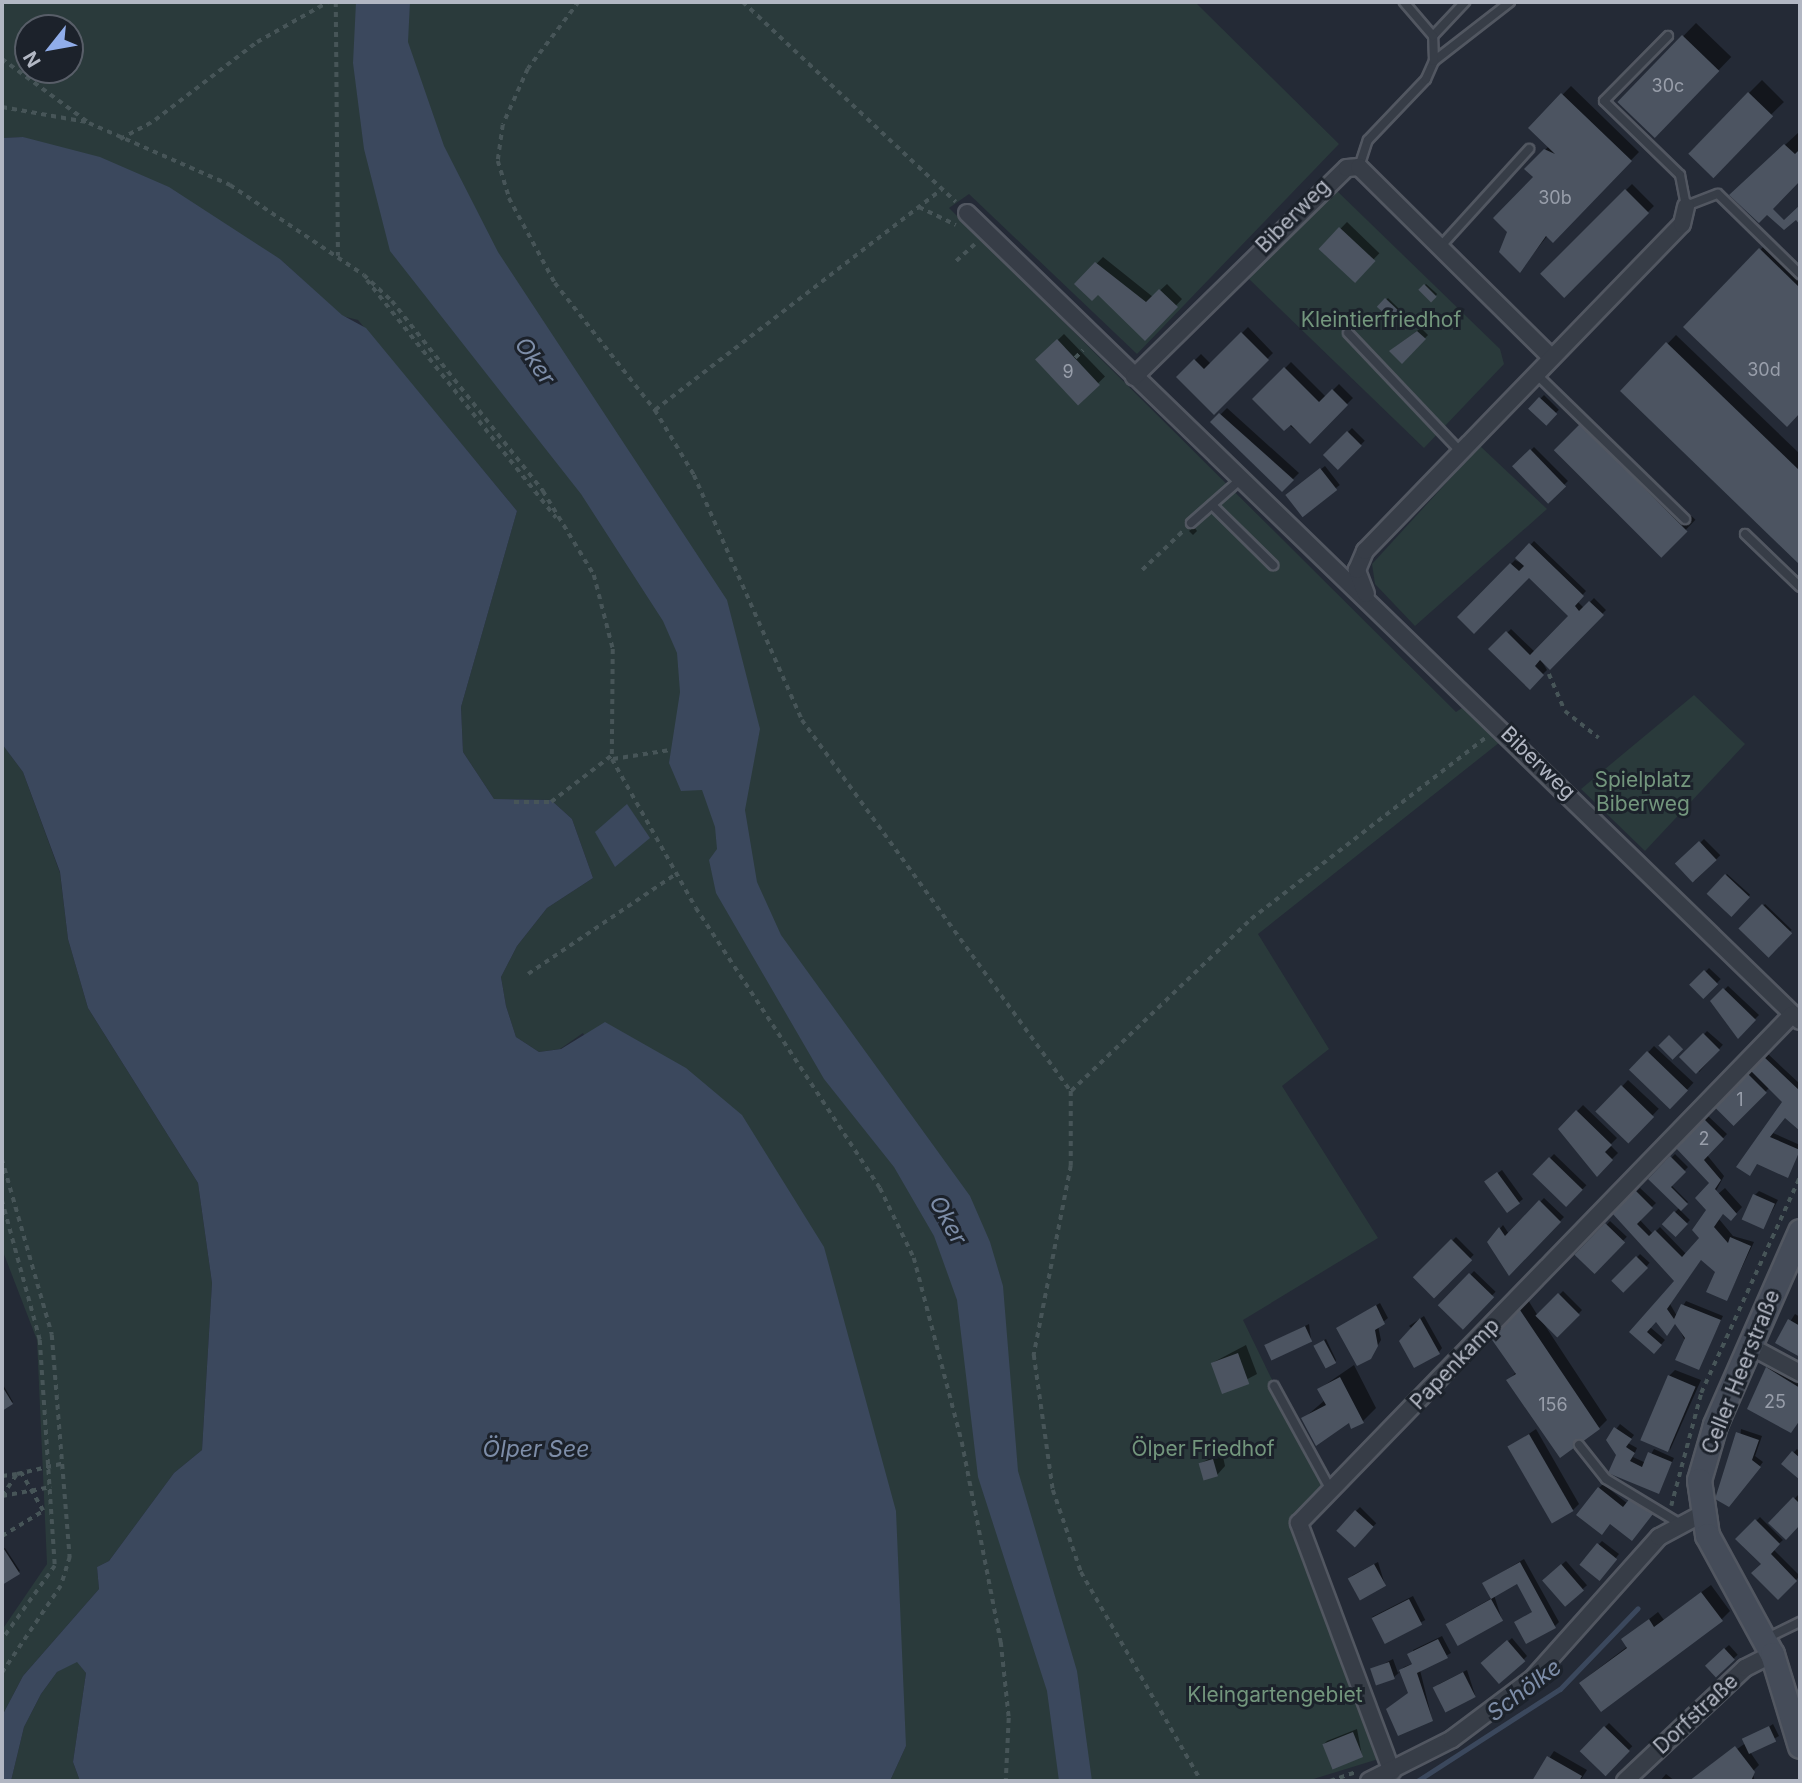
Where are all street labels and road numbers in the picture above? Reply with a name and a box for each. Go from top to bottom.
street label: Biberweg [1251,174,1335,258]
street label: Biberweg [1495,721,1581,805]
street label: Celler Heerstraße [1697,1286,1785,1458]
street label: Papenkamp [1405,1313,1505,1415]
street label: Dorfstraße [1649,1669,1743,1759]

